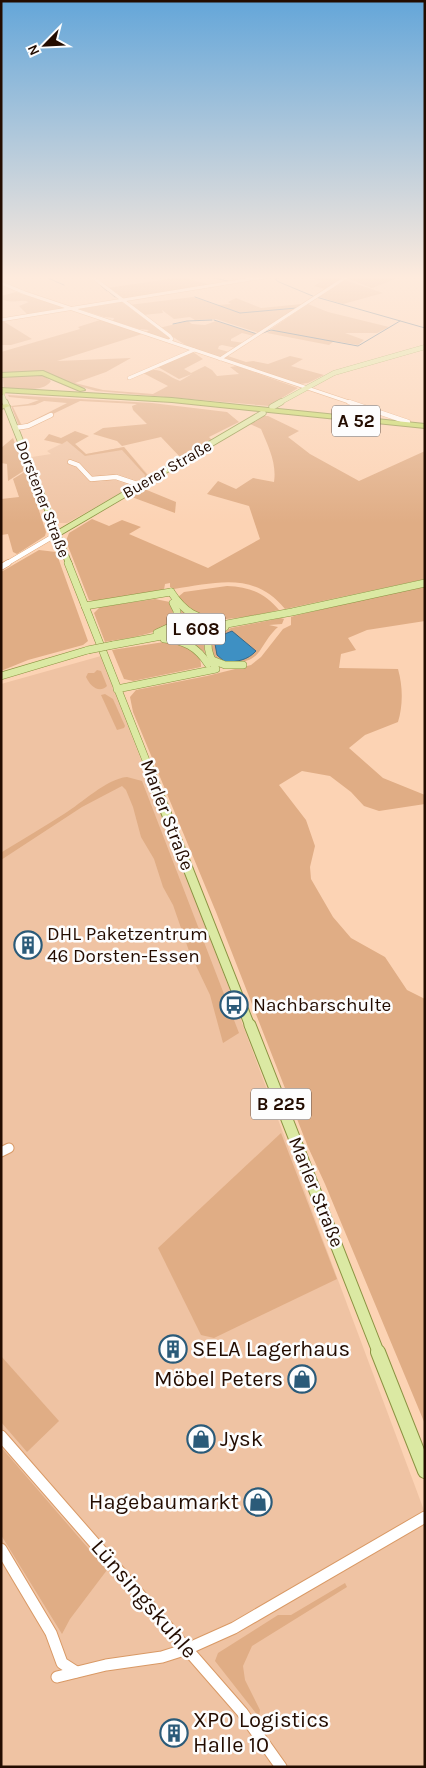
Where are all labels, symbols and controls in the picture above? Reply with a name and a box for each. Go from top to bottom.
north arrow [20,20,70,70]
text: N [24,42,43,58]
road number: A 52 [332,406,380,436]
street label: Buerer Straße [119,436,215,502]
street label: Dorstener Straße [12,438,74,560]
road number: L 608 [167,614,225,644]
street label: Marler Straße [136,756,198,874]
place label: DHL Paketzentrum 46 Dorsten-Essen [47,923,208,967]
building icon: DHL Paketzentrum 46 Dorsten-Essen [13,930,43,960]
bus stop icon: Nachbarschulte [219,990,249,1020]
place label: Nachbarschulte [253,994,391,1016]
road number: B 225 [251,1088,311,1120]
street label: Marler Straße [284,1134,348,1250]
building icon: SELA Lagerhaus [158,1334,188,1364]
place label: SELA Lagerhaus [192,1336,350,1362]
shop icon: Möbel Peters [287,1364,317,1394]
place label: Möbel Peters [154,1366,283,1392]
shop icon: Jysk [186,1424,216,1454]
place label: Jysk [220,1426,263,1452]
shop icon: Hagebaumarkt [243,1487,273,1517]
place label: Hagebaumarkt [89,1489,239,1515]
street label: Lünsingskuhle [85,1534,203,1664]
place label: XPO Logistics Halle 10 [193,1707,329,1758]
building icon: XPO Logistics Halle 10 [159,1718,189,1748]

